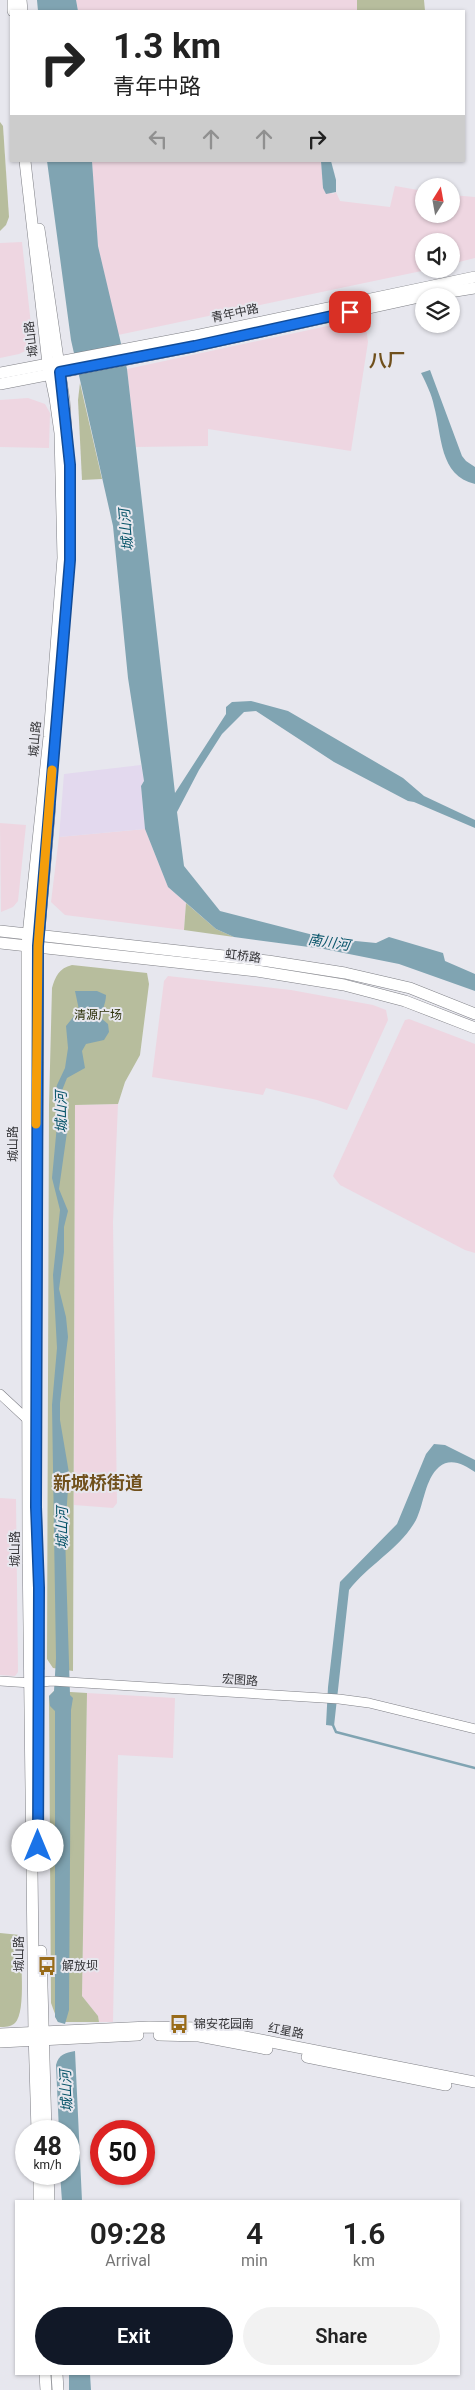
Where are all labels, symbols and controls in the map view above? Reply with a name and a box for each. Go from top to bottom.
text: 1.3 km [113,26,221,67]
icon: right [30,30,95,95]
text: 青年中路 [113,74,201,99]
icon: left [144,125,172,153]
icon: ahead [197,125,225,153]
icon: ahead [250,125,278,153]
icon: right [303,125,331,153]
north arrow [415,178,460,222]
map controls [415,178,460,333]
button: sound [415,233,460,278]
button: layers [415,288,460,333]
pin [329,291,371,333]
icon: arrive [336,298,364,326]
street label: 青年中路 [210,301,260,325]
street label: 城山路 [22,320,40,358]
district label: 八厂 [369,350,405,371]
water label: 城山河 [116,505,136,552]
street label: 城山路 [26,720,44,758]
water label: 南川河 [307,931,354,954]
street label: 虹桥路 [224,947,262,965]
park label: 清源广场 [74,1008,122,1022]
water label: 城山河 [53,1088,69,1133]
street label: 城山路 [6,1126,20,1162]
district label: 新城桥街道 [53,1472,143,1493]
water label: 城山河 [54,1504,70,1549]
street label: 城山路 [8,1531,22,1567]
street label: 宏图路 [222,1672,258,1688]
position arrow [11,1819,63,1871]
street label: 城山路 [12,1936,26,1972]
bus stop icon: 解放坝 [36,1955,58,1977]
place label: 解放坝 [62,1959,98,1973]
bus stop icon: 锦安花园南 [168,2013,190,2035]
place label: 锦安花园南 [194,2017,254,2031]
street label: 红星路 [267,2021,305,2041]
water label: 城山河 [57,2067,75,2112]
speed limit sign: 50 [90,2120,155,2185]
text: 48 [33,2132,62,2161]
text: km/h [33,2158,62,2172]
text: 09:28 [90,2216,166,2251]
text: 4 [246,2216,263,2251]
text: 1.6 [343,2216,385,2251]
text: Arrival [105,2251,151,2270]
text: min [241,2251,268,2270]
text: km [353,2251,375,2270]
button: Exit [35,2307,233,2365]
button: Share [243,2307,440,2365]

